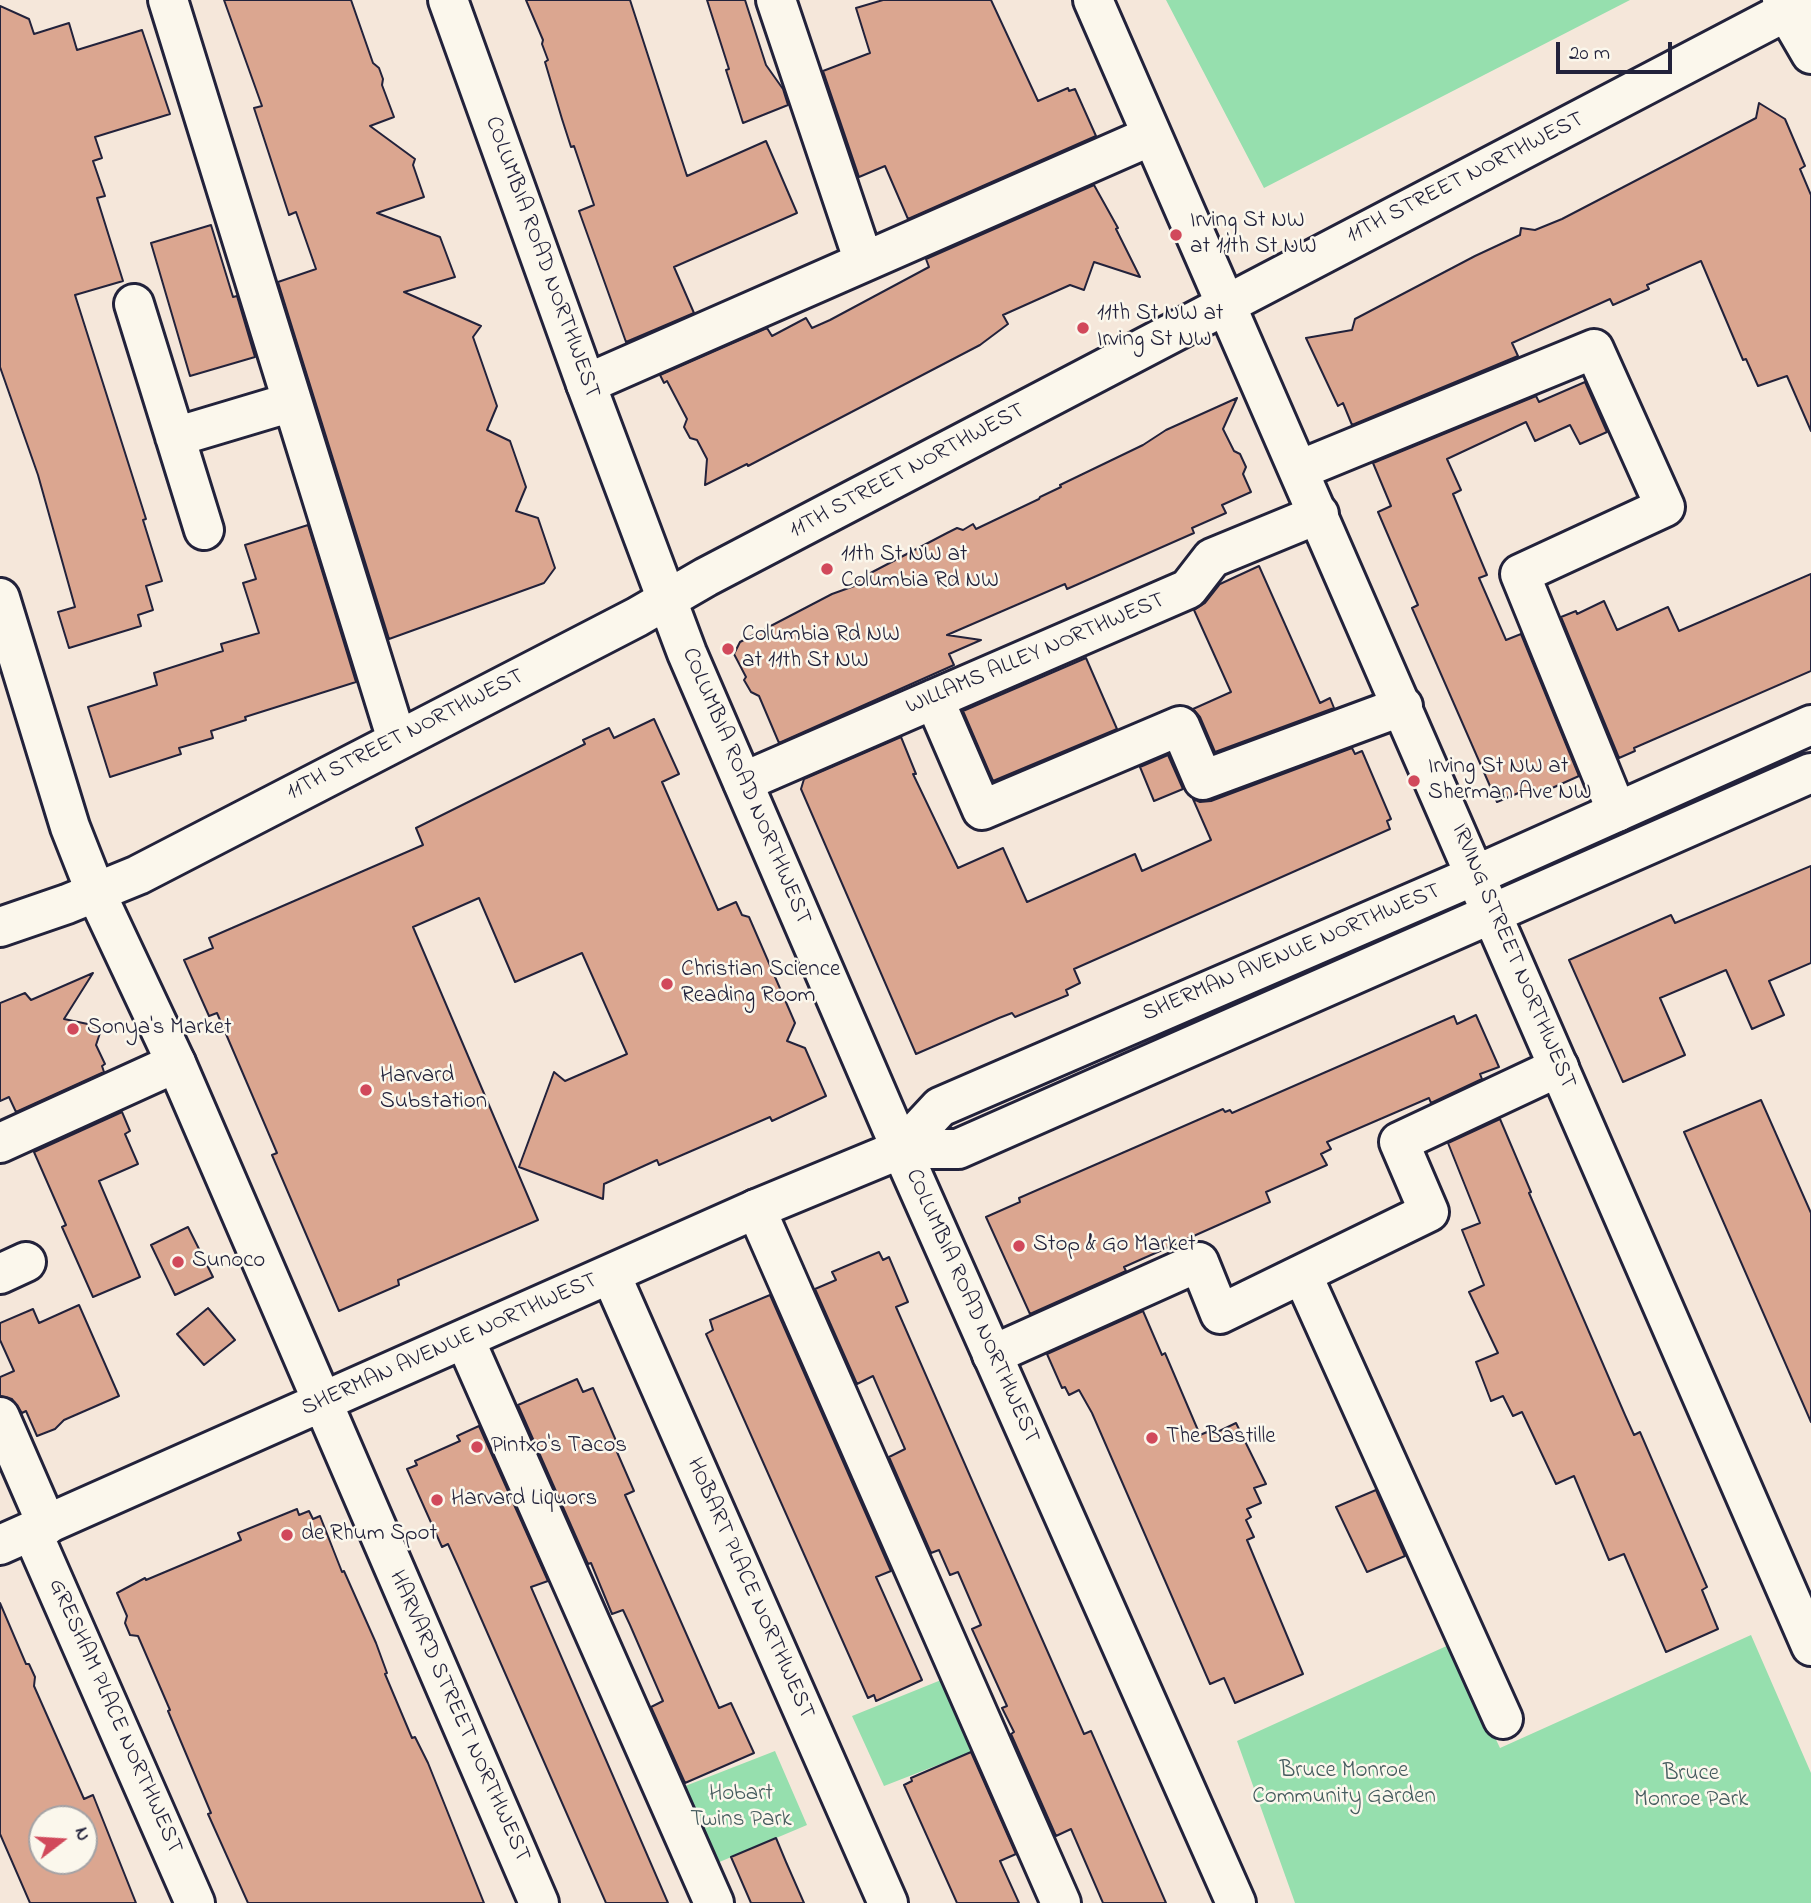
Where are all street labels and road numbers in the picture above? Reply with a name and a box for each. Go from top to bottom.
street label: 11TH STREET NORTHWEST [1343,107,1589,251]
street label: COLUMBIA ROAD NORTHWEST [477,113,605,403]
street label: 11TH STREET NORTHWEST [786,398,1030,546]
street label: WILLAMS ALLEY NORTHWEST [902,588,1170,722]
street label: COLUMBIA ROAD NORTHWEST [674,644,816,930]
street label: 11TH STREET NORTHWEST [283,664,529,808]
street label: IRVING STREET NORTHWEST [1443,820,1581,1094]
street label: SHERMAN AVENUE NORTHWEST [1139,879,1445,1029]
street label: COLUMBIA ROAD NORTHWEST [898,1165,1044,1449]
street label: SHERMAN AVENUE NORTHWEST [298,1268,602,1424]
street label: HOBART PLACE NORTHWEST [679,1454,819,1724]
street label: HARVARD STREET NORTHWEST [381,1567,535,1867]
street label: GRESHAM PLACE NORTHWEST [41,1575,187,1859]

